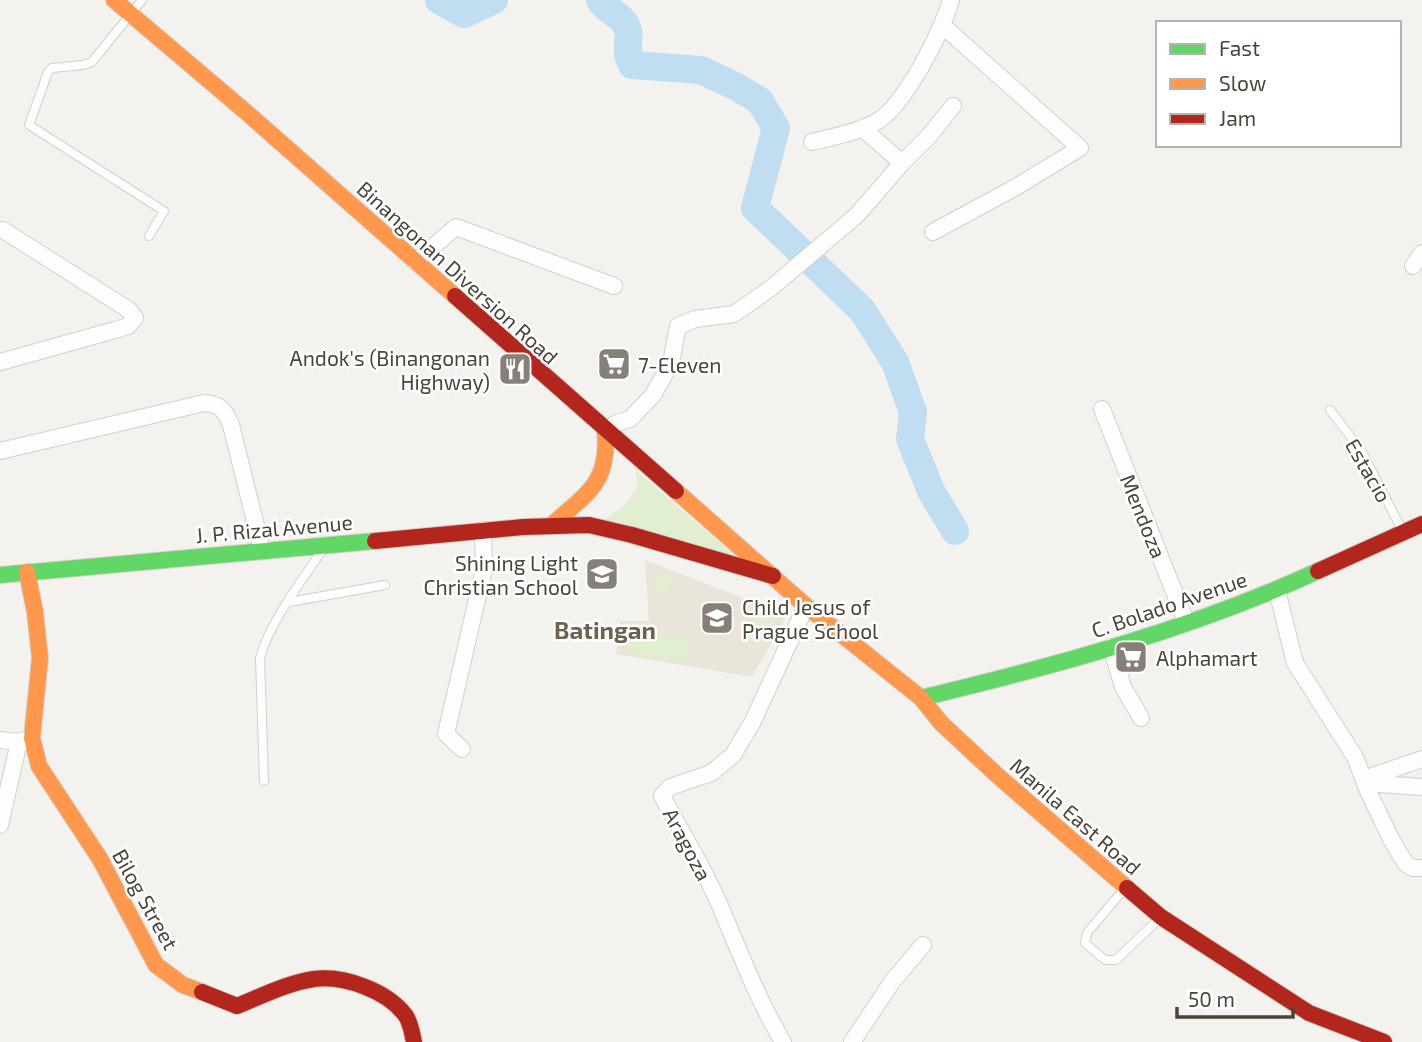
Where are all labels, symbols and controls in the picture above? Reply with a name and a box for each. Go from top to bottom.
legend [1156,21,1401,147]
text: Fast [1219,35,1260,60]
text: Slow [1219,70,1266,95]
text: Jam [1219,105,1256,130]
street label: Binangonan Diversion Road [353,175,563,369]
place label: Andok's (Binangonan Highway) [290,345,490,394]
supermarket icon: 7-Eleven [595,345,633,383]
restaurant icon: Andok's (Binangonan Highway) [496,350,534,388]
place label: 7-Eleven [638,352,721,377]
street label: Estacio [1341,434,1397,506]
street label: Mendoza [1116,470,1172,562]
street label: J. P. Rizal Avenue [194,509,354,547]
place label: Shining Light Christian School [424,550,579,599]
school or university icon: Shining Light Christian School [583,555,621,593]
street label: C. Bolado Avenue [1088,566,1250,642]
place label: Child Jesus of Prague School [742,594,879,643]
school or university icon: Child Jesus of Prague School [698,599,736,637]
district label: Batingan [554,615,656,644]
supermarket icon: Alphamart [1112,638,1150,676]
place label: Alphamart [1156,645,1258,670]
street label: Manila East Road [1006,753,1146,879]
street label: Aragoza [658,803,718,885]
street label: Bilog Street [108,844,184,954]
scale bar [1177,976,1292,1020]
text: 50 m [1188,986,1235,1011]

